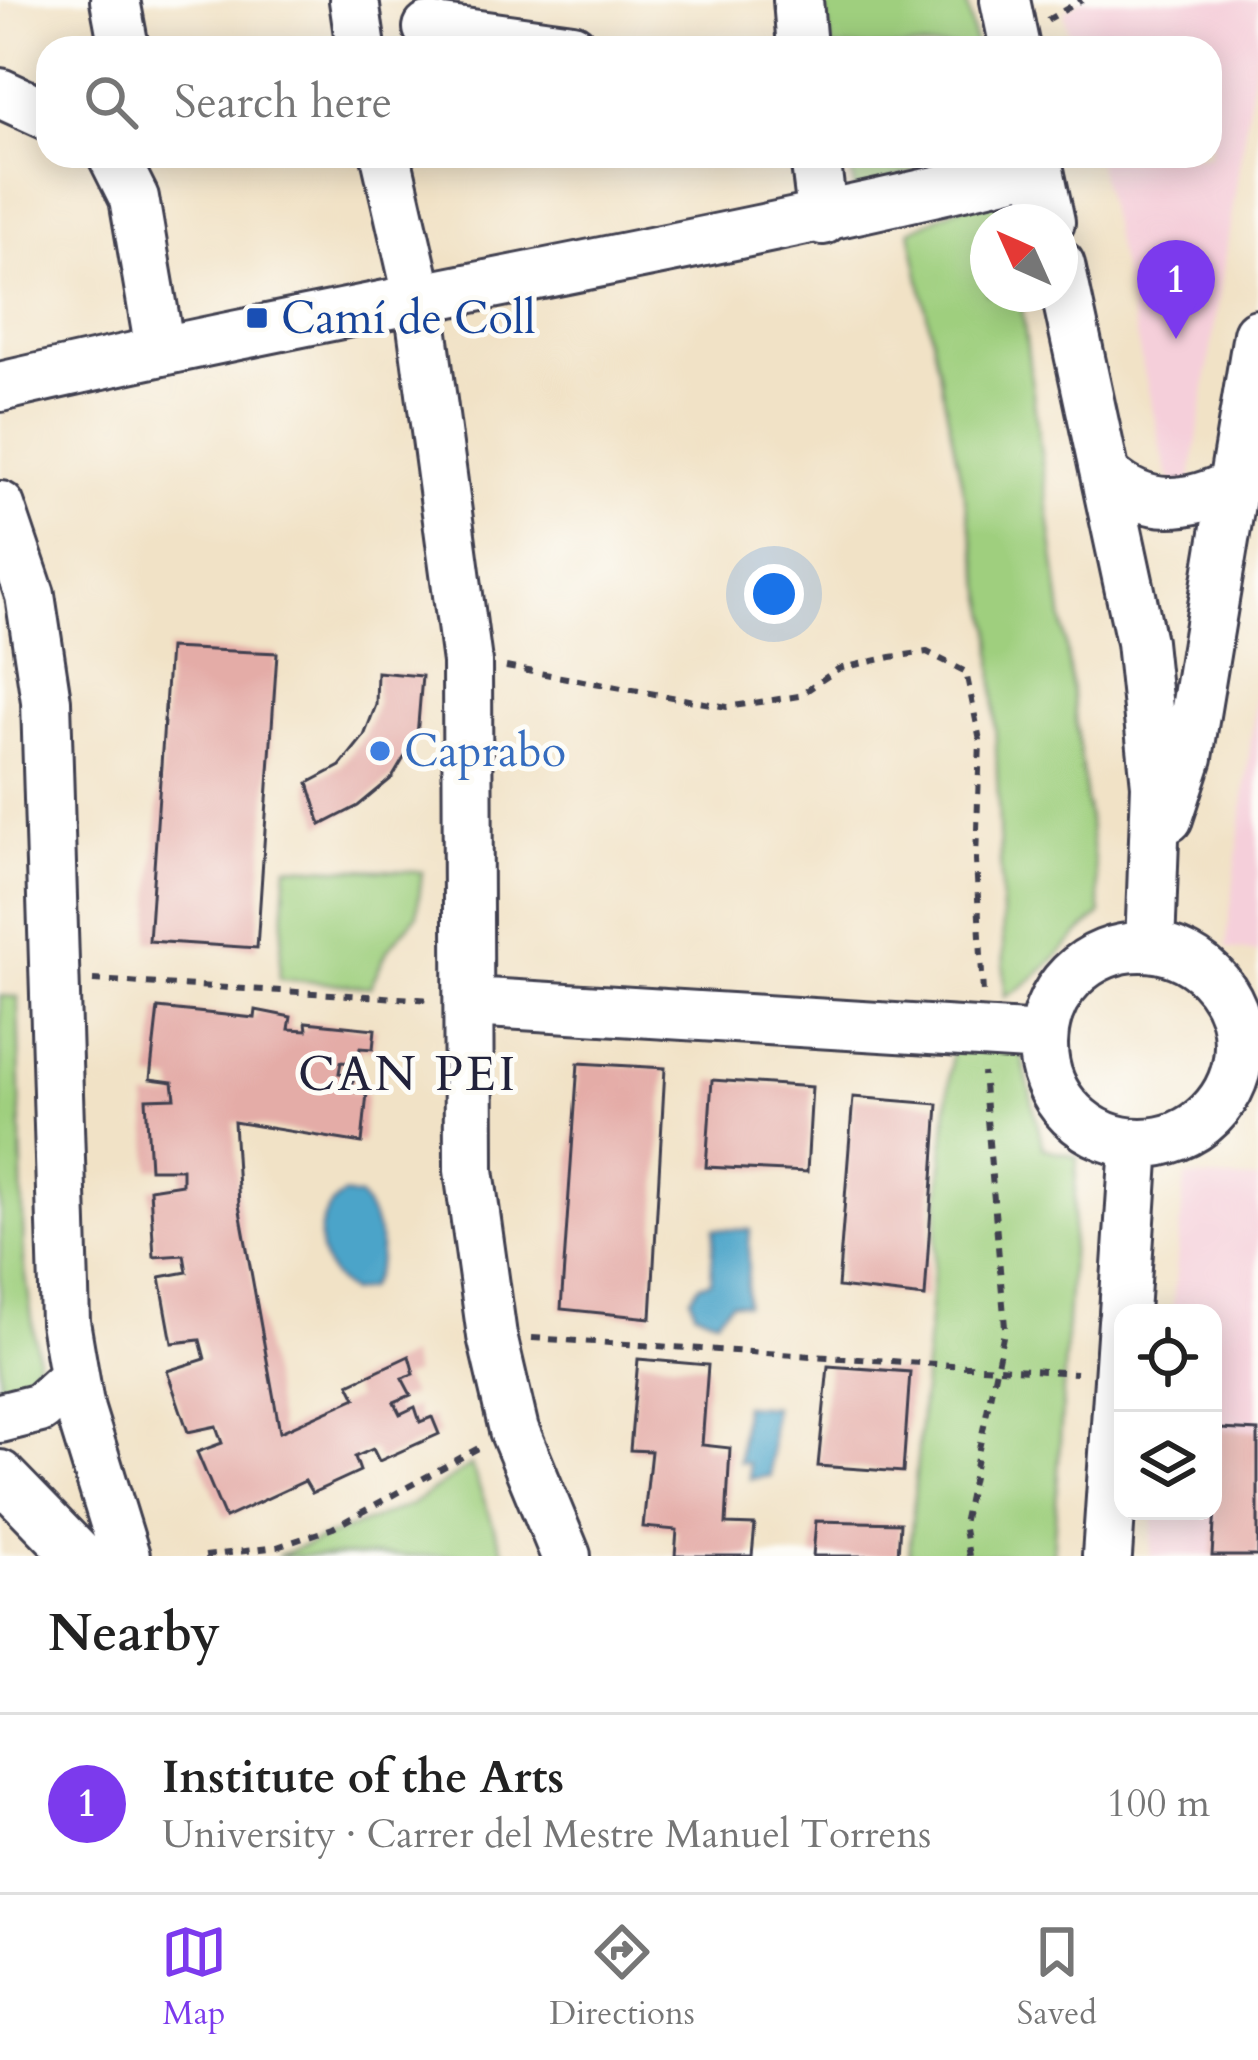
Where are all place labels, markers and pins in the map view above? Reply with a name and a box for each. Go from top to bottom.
pin: 1 [1137,240,1215,339]
place label: Camí de Coll [281,288,536,349]
marker: Camí de Coll [244,305,270,331]
place label: Caprabo [404,721,566,782]
marker: Caprabo [367,738,393,764]

